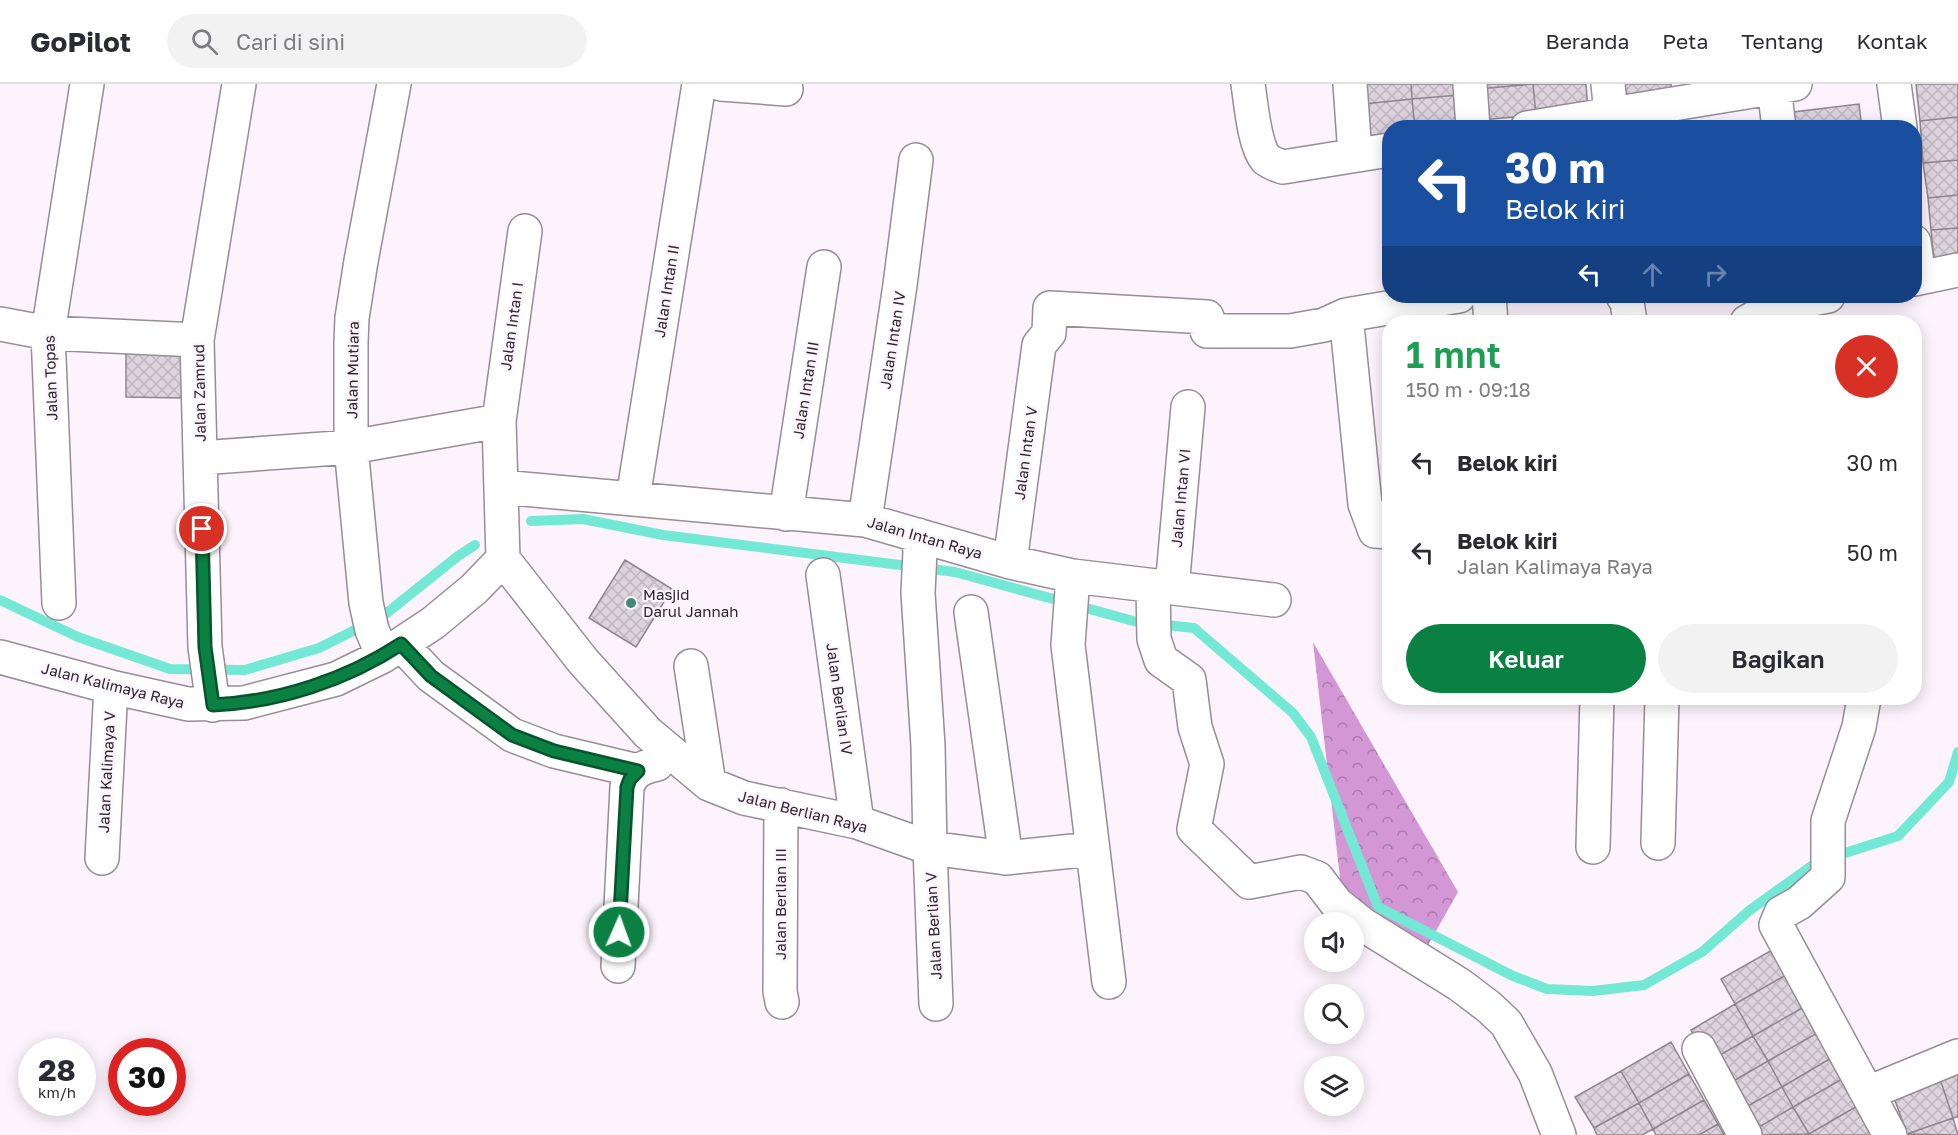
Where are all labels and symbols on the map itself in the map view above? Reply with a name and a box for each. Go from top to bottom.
street label: Jalan Intan II [650,243,682,339]
street label: Jalan Intan I [496,281,526,371]
street label: Jalan Intan IV [875,290,909,390]
street label: Jalan Mutiara [342,321,362,419]
street label: Jalan Topas [40,335,60,421]
street label: Jalan Intan III [788,340,822,440]
street label: Jalan Zamrud [189,344,209,442]
street label: Jalan Intan V [1010,405,1040,501]
street label: Jalan Intan VI [1167,448,1193,548]
pin [176,503,227,554]
street label: Jalan Intan Raya [865,512,985,562]
place label: Masjid Darul Jannah [643,585,738,620]
marker: Masjid Darul Jannah [624,596,638,610]
street label: Jalan Berlian IV [823,642,857,756]
street label: Jalan Kalimaya Raya [40,659,186,711]
street label: Jalan Kalimaya V [94,710,118,834]
street label: Jalan Berlian Raya [737,786,869,836]
street label: Jalan Berlian III [771,848,789,960]
street label: Jalan Berlian V [921,872,945,980]
position arrow [587,900,651,964]
speed limit sign: 30 [108,1038,186,1116]

